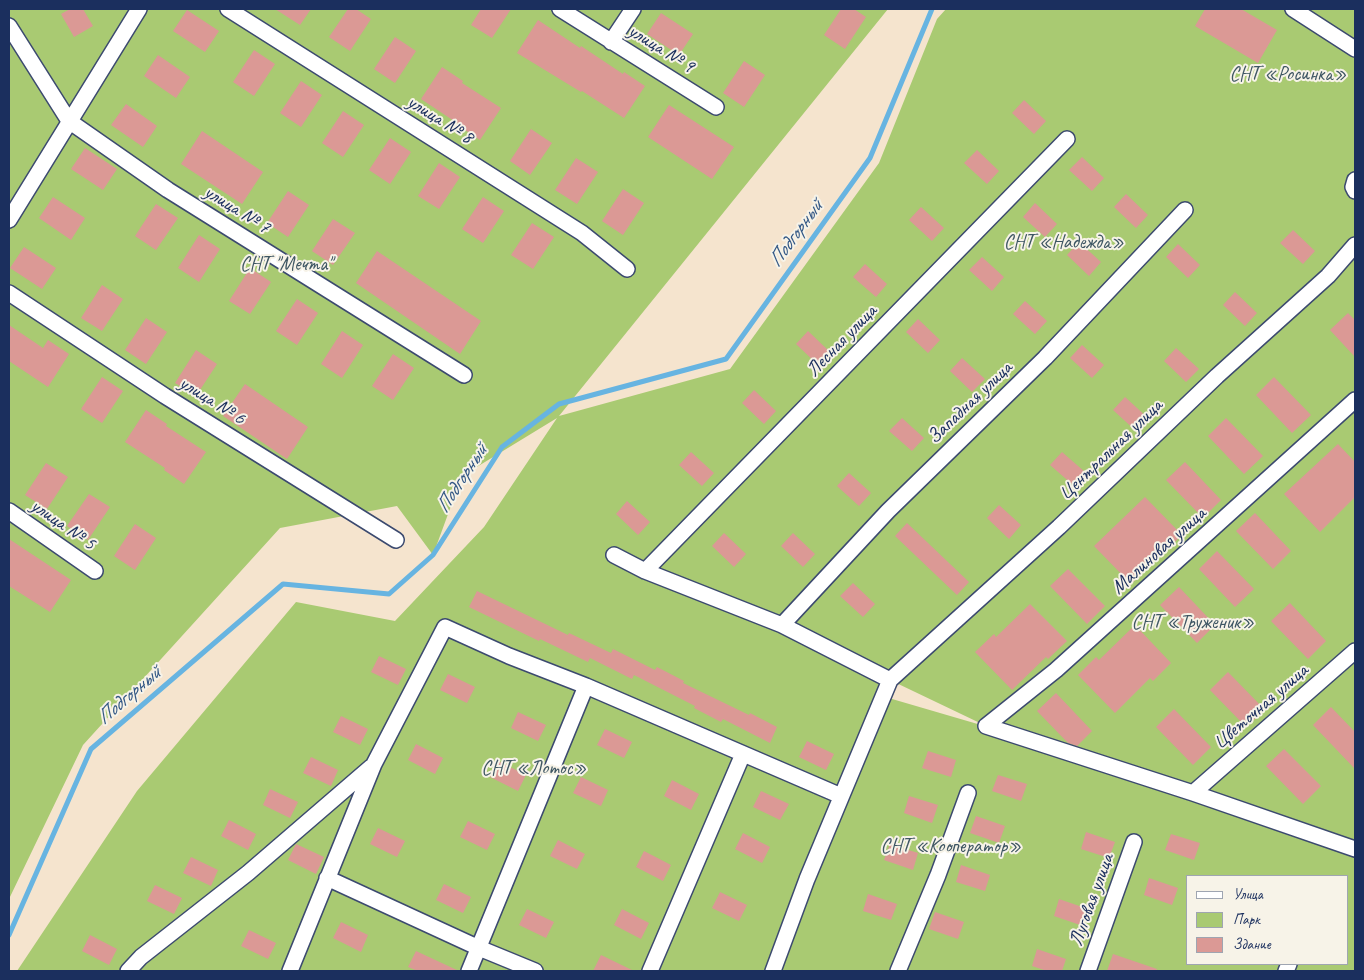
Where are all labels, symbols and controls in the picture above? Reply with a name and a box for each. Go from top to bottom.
street label: улица № 9 [623,19,699,79]
park label: СНТ «Росинка» [1229,63,1347,87]
street label: улица № 8 [402,90,478,150]
street label: улица № 7 [199,180,275,240]
water label: Подгорный [763,196,829,272]
park label: СНТ «Надежда» [1004,231,1124,255]
park label: СНТ "Мечта" [240,253,332,277]
street label: Лесная улица [802,300,882,382]
street label: Западная улица [923,357,1017,449]
street label: улица № 6 [174,371,250,431]
street label: Центральная улица [1054,394,1168,506]
water label: Подгорный [431,440,493,518]
street label: улица № 5 [26,494,100,556]
street label: Малиновая улица [1107,502,1211,600]
park label: СНТ «Труженик» [1132,611,1254,635]
street label: Цветочная улица [1209,659,1313,755]
water label: Подгорный [92,661,166,731]
park label: СНТ «Лотос» [481,757,587,781]
park label: СНТ «Кооператор» [881,835,1021,859]
street label: Луговая улица [1064,851,1120,949]
legend [1186,875,1349,965]
text: Улица [1233,885,1263,904]
text: Парк [1233,910,1260,929]
text: Здание [1233,935,1271,954]

